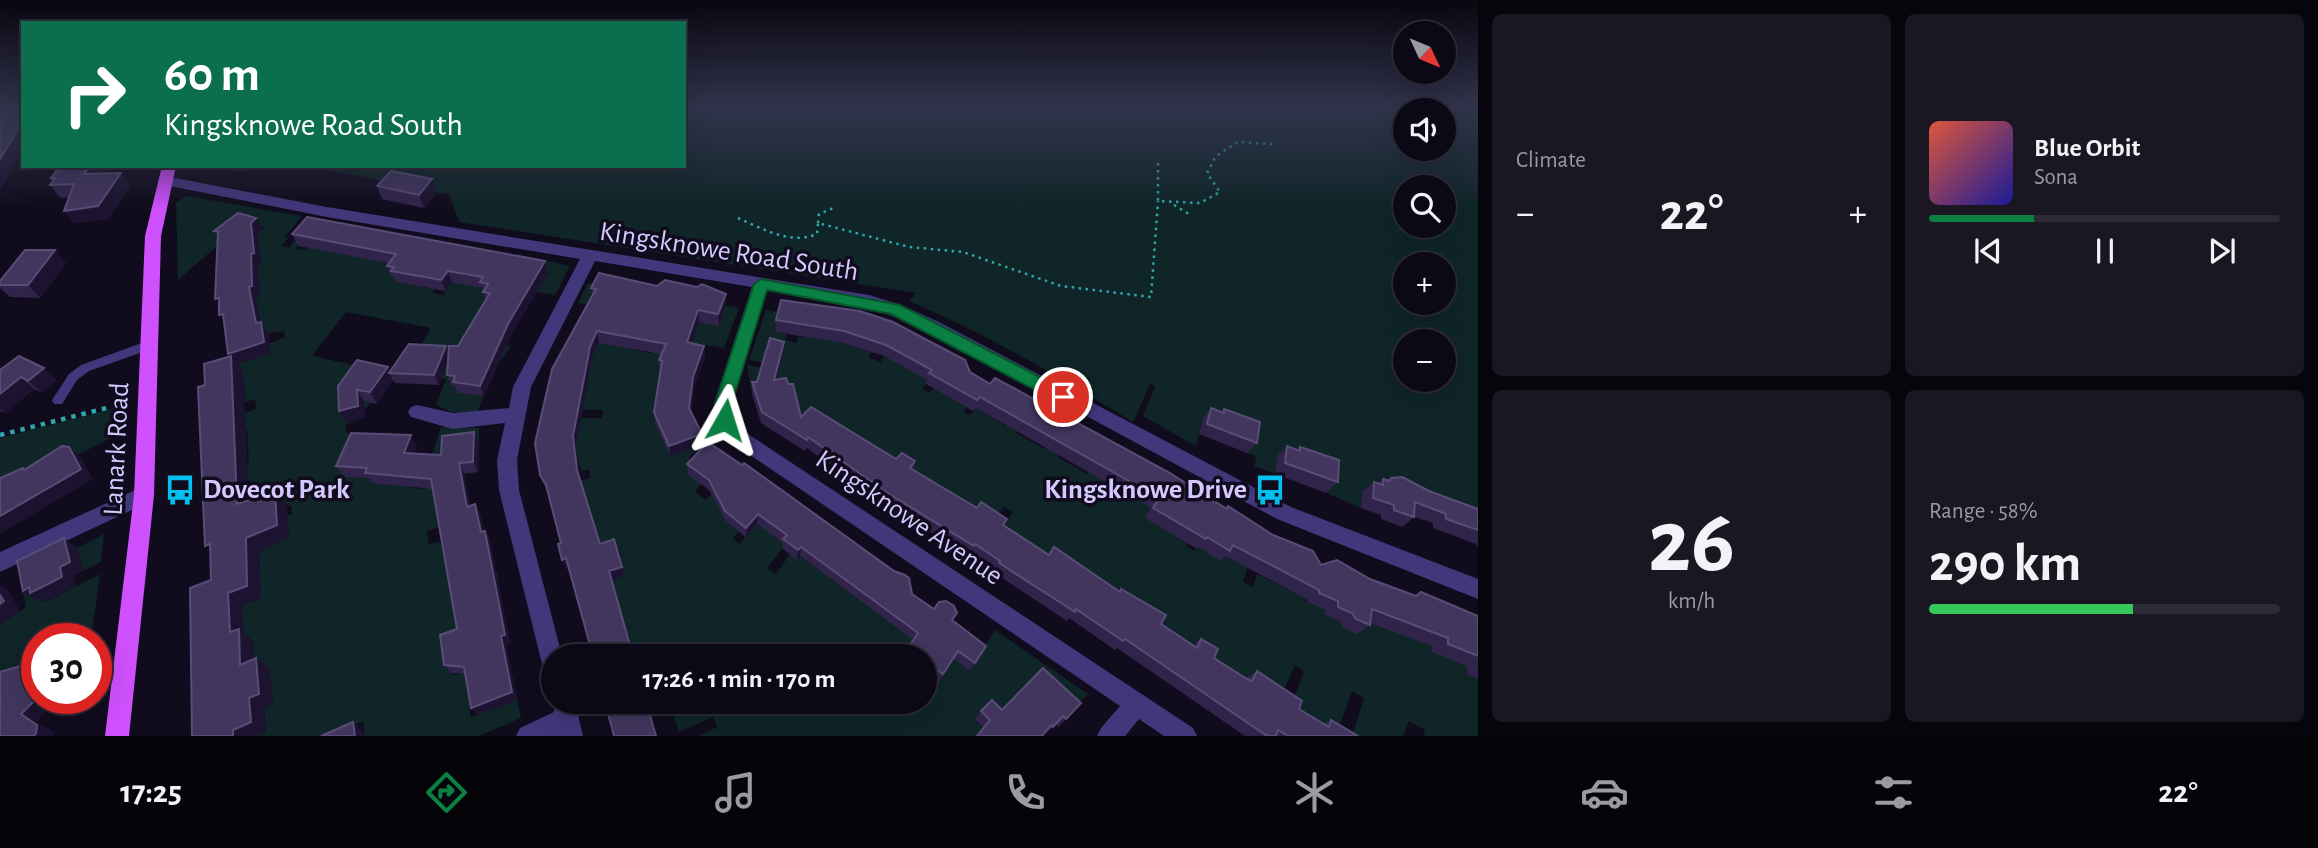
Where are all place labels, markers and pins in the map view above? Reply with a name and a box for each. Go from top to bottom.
pin [1033,367,1093,427]
bus stop icon: Dovecot Park [163,473,197,507]
bus stop icon: Kingsknowe Drive [1253,473,1287,507]
place label: Dovecot Park [203,476,350,504]
place label: Kingsknowe Drive [1044,476,1247,504]

